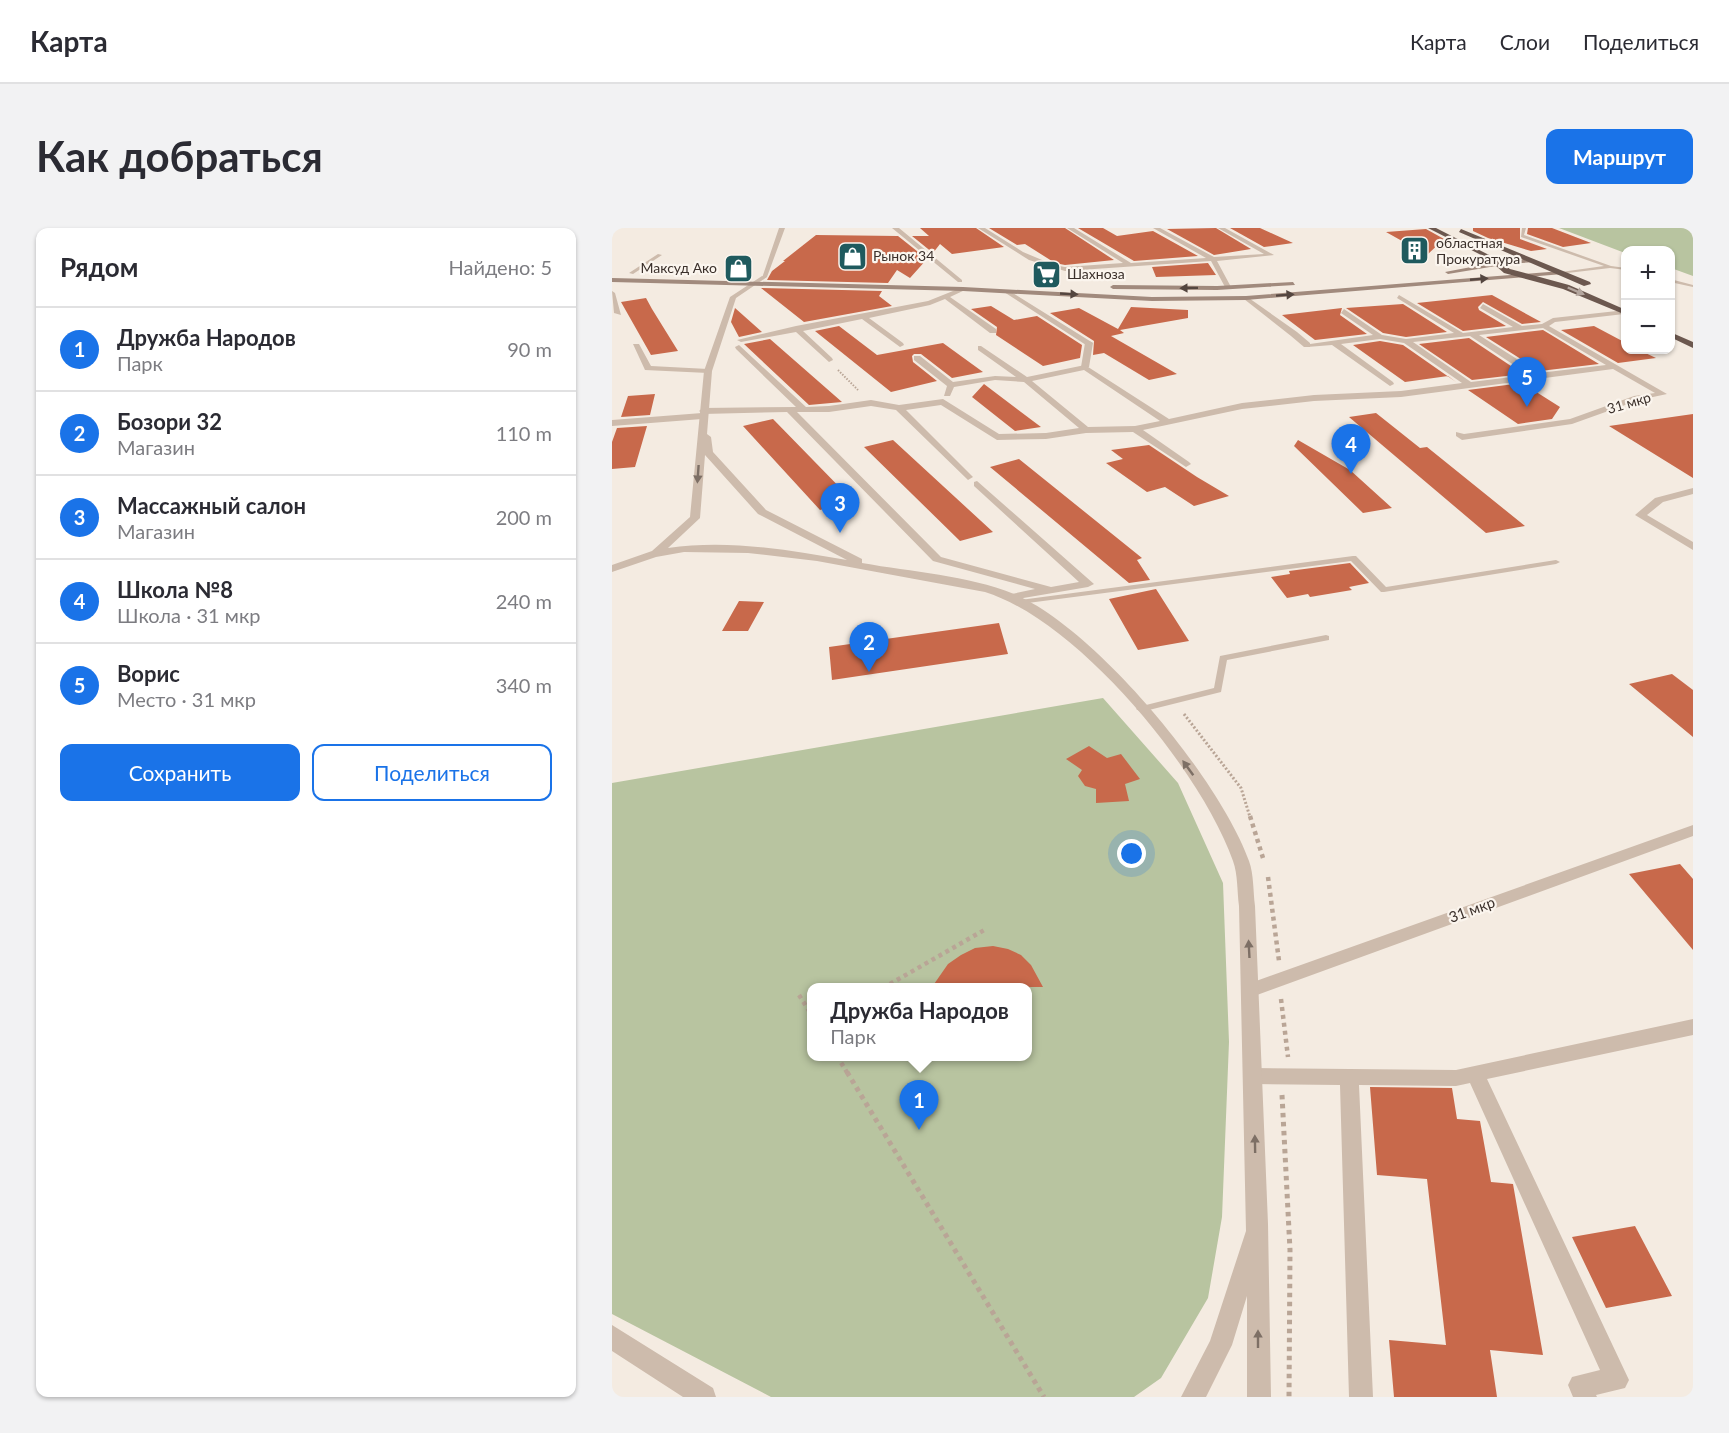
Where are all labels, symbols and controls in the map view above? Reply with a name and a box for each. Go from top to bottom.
text: Карта [30,24,108,58]
text: Карта [1410,29,1467,54]
text: Слои [1500,29,1550,54]
text: Поделиться [1583,29,1699,54]
button: Маршрут [1546,129,1693,184]
text: Как добраться [36,131,323,181]
place label: областная Прокуратура [1436,234,1520,267]
building icon: областная Прокуратура [1399,235,1431,267]
shop icon: Рынок 34 [836,240,868,272]
map controls [1621,246,1675,354]
button: + [1621,246,1675,300]
place label: Рынок 34 [873,247,934,264]
text: Рядом [60,251,138,283]
shop icon: Максуд Ако [722,252,754,284]
text: Найдено: 5 [449,255,552,279]
supermarket icon: Шахноза [1030,258,1062,290]
place label: Максуд Ако [640,259,717,276]
place label: Шахноза [1067,265,1125,282]
one-way arrow [1470,275,1489,284]
one-way arrow [1180,283,1199,293]
one-way arrow [1567,287,1585,296]
one-way arrow [1060,290,1079,299]
one-way arrow [1276,290,1295,300]
button: − [1621,300,1675,354]
text: Дружба Народов [117,324,296,351]
text: 1 [74,337,85,361]
text: 90 m [507,337,552,361]
text: Парк [117,351,163,375]
pin: 5 [1508,358,1546,407]
street label: 31 мкр [1605,388,1653,417]
text: Бозори 32 [117,408,222,435]
text: 2 [74,421,85,445]
text: 110 m [496,421,552,445]
pin: 4 [1332,424,1370,474]
text: Магазин [117,435,195,459]
one-way arrow [693,465,703,484]
pin: 3 [820,484,860,533]
text: Массажный салон [117,492,306,519]
text: 3 [74,505,85,529]
text: 200 m [496,505,552,529]
text: Магазин [117,519,195,543]
text: Школа №8 [117,576,233,603]
text: 4 [74,589,85,613]
text: 240 m [496,589,552,613]
text: Школа · 31 мкр [117,603,260,627]
pin: 2 [850,622,888,672]
text: Ворис [117,660,180,687]
text: 5 [74,673,85,697]
text: 340 m [496,673,552,697]
text: Место · 31 мкр [117,687,256,711]
button: Сохранить [60,744,300,801]
button: Поделиться [312,744,552,801]
one-way arrow [1182,761,1194,777]
your location [1117,839,1146,868]
street label: 31 мкр [1446,892,1497,926]
one-way arrow [1245,939,1254,958]
popup [807,983,1032,1061]
text: Дружба Народов [830,997,1009,1024]
text: Парк [830,1024,876,1048]
pin: 1 [900,1080,938,1130]
one-way arrow [1250,1134,1260,1153]
one-way arrow [1253,1329,1263,1348]

